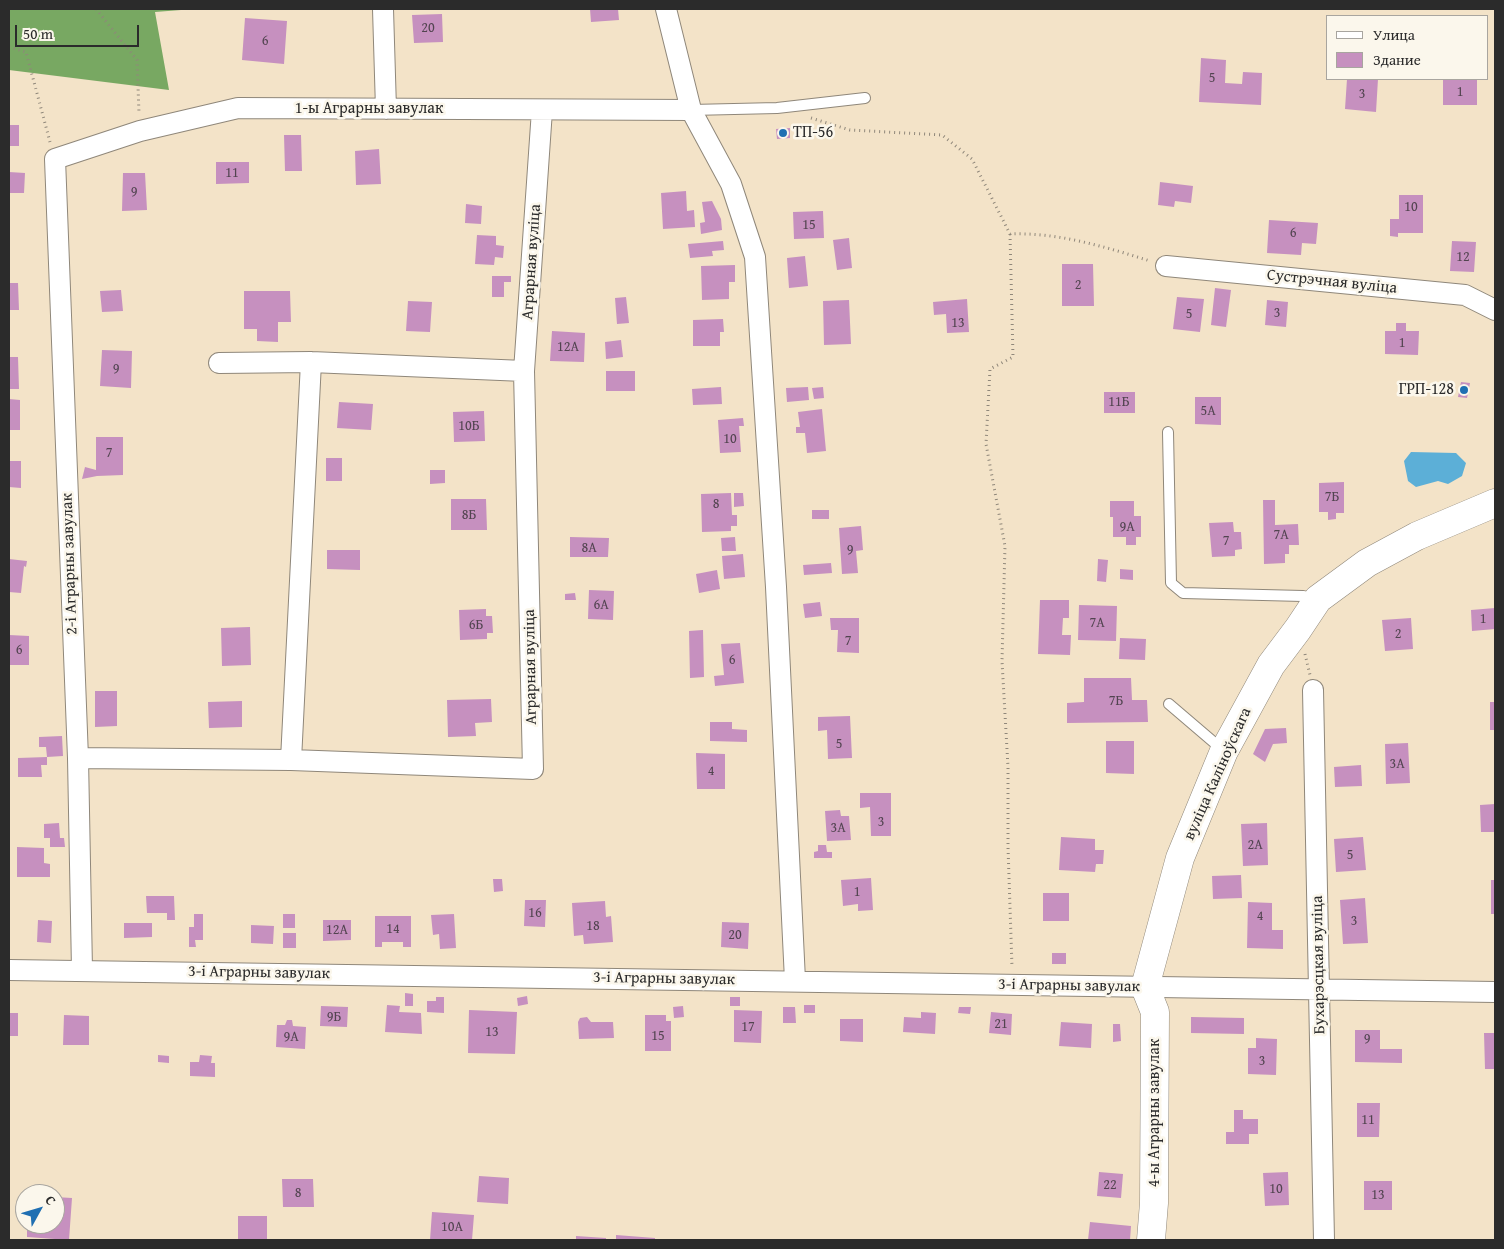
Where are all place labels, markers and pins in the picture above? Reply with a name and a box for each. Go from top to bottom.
place label: ТП-56 [793,123,833,143]
marker: ТП-56 [777,127,789,139]
place label: ГРП-128 [1399,380,1454,400]
marker: ГРП-128 [1458,384,1470,396]

